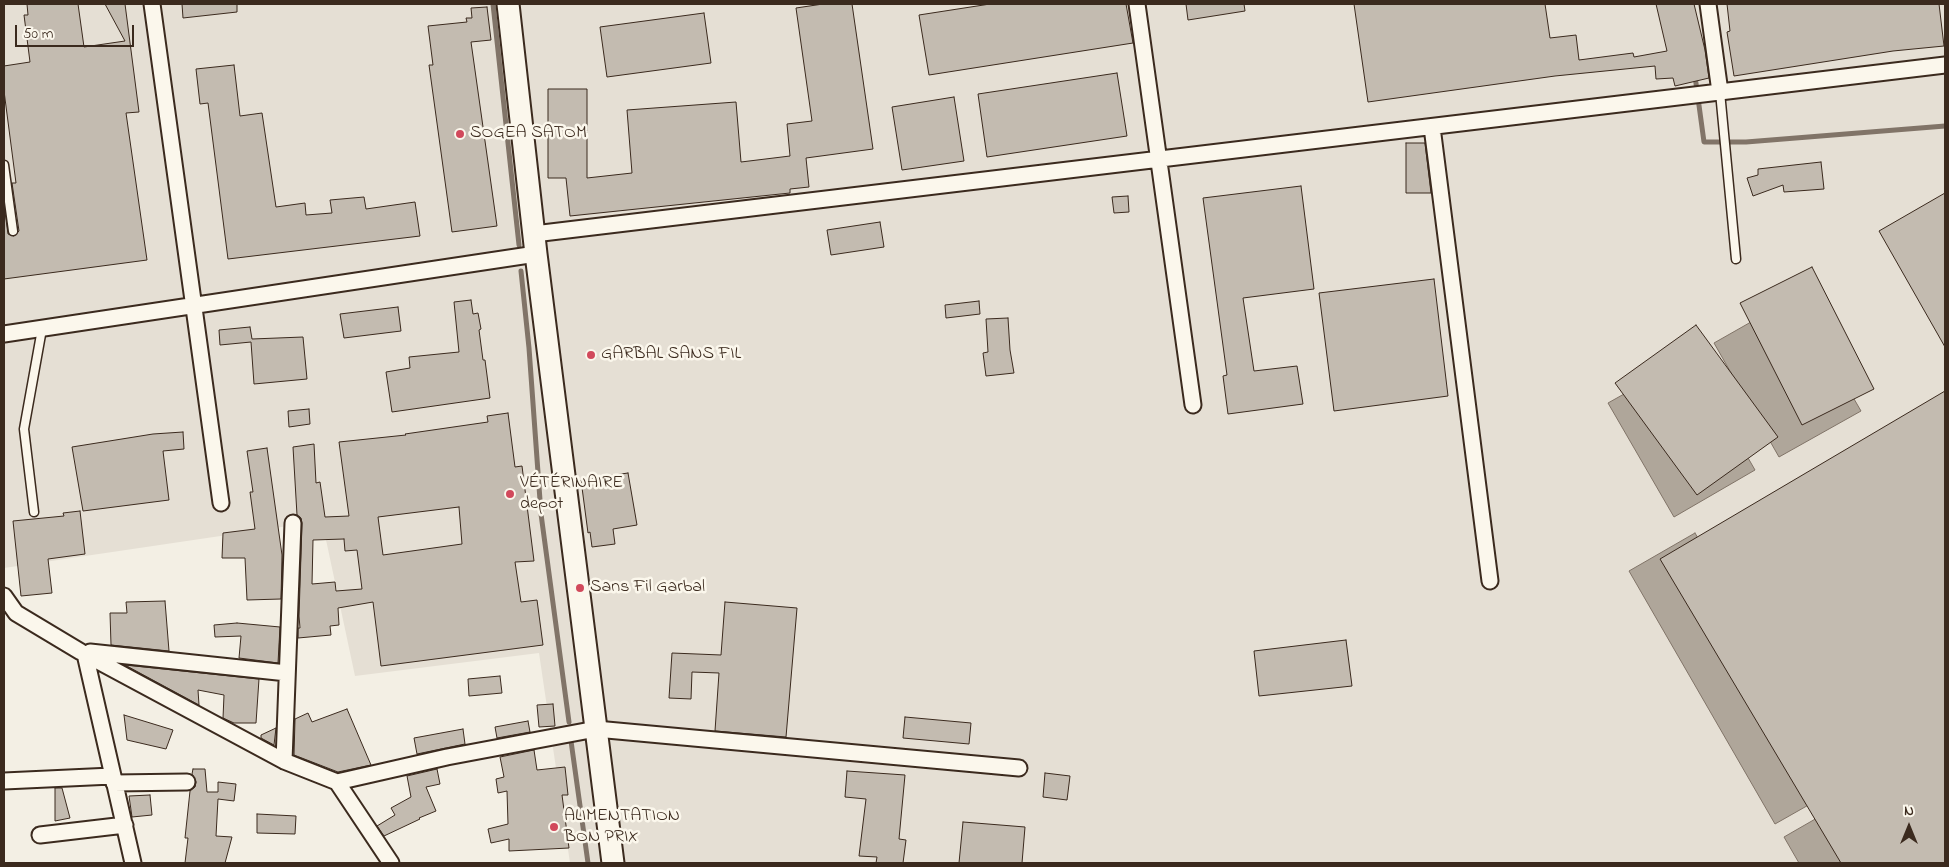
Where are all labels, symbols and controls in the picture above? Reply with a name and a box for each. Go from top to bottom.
scale bar [18,15,136,47]
text: 50 m [23,23,53,45]
place label: SOGEA SATOM [470,123,587,145]
marker: SOGEA SATOM [454,128,466,140]
place label: GARBAL SANS FIL [601,344,741,366]
marker: GARBAL SANS FIL [585,349,597,361]
place label: VÉTÉRINAIRE depot [520,473,623,516]
marker: VÉTÉRINAIRE depot [504,488,516,500]
place label: Sans Fil Garbal [590,577,705,599]
marker: Sans Fil Garbal [574,582,586,594]
text: N [1904,801,1914,822]
north arrow [1884,802,1934,852]
place label: ALIMENTATION BON PRIX [564,806,680,849]
marker: ALIMENTATION BON PRIX [548,821,560,833]

